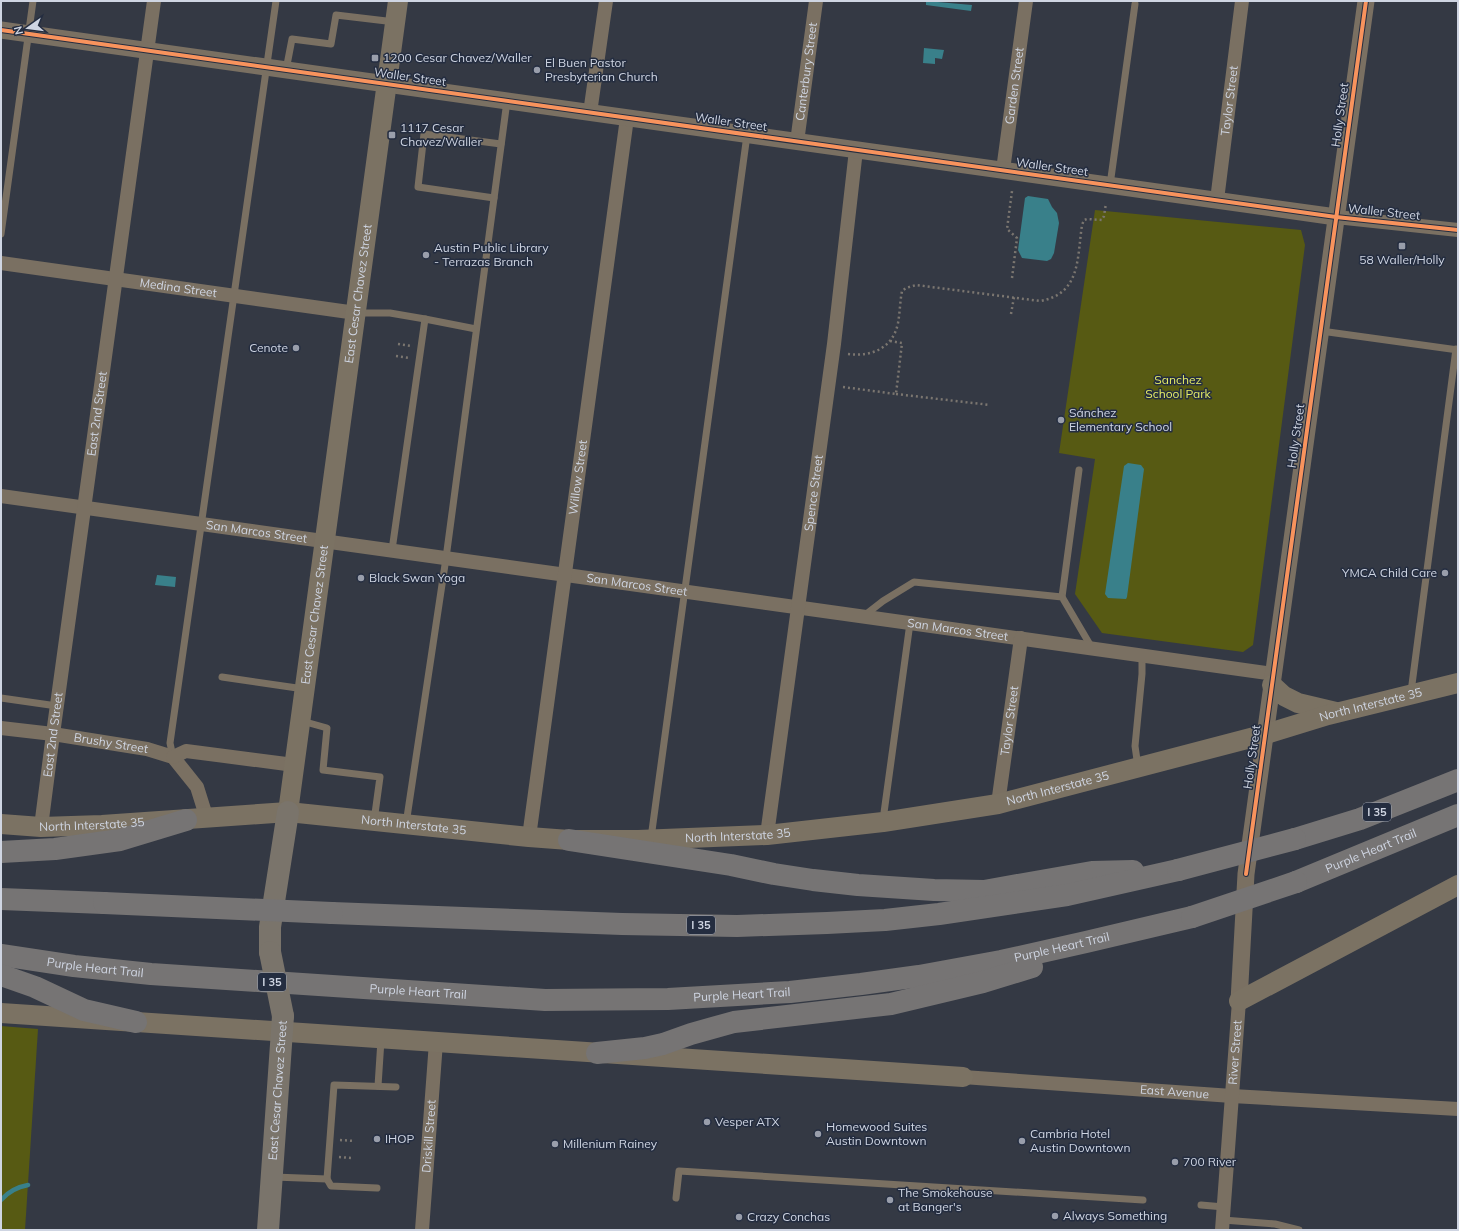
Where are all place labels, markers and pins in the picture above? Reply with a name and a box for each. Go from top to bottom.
place label: 1200 Cesar Chavez/Waller [383,50,532,65]
marker: 1200 Cesar Chavez/Waller [370,53,380,63]
place label: El Buen Pastor Presbyterian Church [545,55,658,84]
marker: El Buen Pastor Presbyterian Church [532,65,542,75]
place label: 1117 Cesar Chavez/Waller [400,120,482,149]
marker: 1117 Cesar Chavez/Waller [387,130,397,140]
place label: Austin Public Library - Terrazas Branch [434,240,549,269]
marker: 58 Waller/Holly [1397,241,1407,251]
marker: Austin Public Library - Terrazas Branch [421,250,431,260]
place label: 58 Waller/Holly [1359,252,1445,267]
place label: Cenote [249,340,288,355]
marker: Cenote [291,343,301,353]
place label: Sánchez Elementary School [1069,405,1172,434]
marker: Sánchez Elementary School [1056,415,1066,425]
place label: YMCA Child Care [1341,565,1437,580]
marker: YMCA Child Care [1440,568,1450,578]
place label: Black Swan Yoga [369,570,465,585]
marker: Black Swan Yoga [356,573,366,583]
place label: Vesper ATX [715,1114,780,1129]
marker: Vesper ATX [702,1117,712,1127]
place label: Homewood Suites Austin Downtown [826,1119,927,1148]
place label: Cambria Hotel Austin Downtown [1030,1126,1130,1155]
marker: Homewood Suites Austin Downtown [813,1129,823,1139]
place label: IHOP [385,1131,415,1146]
marker: IHOP [372,1134,382,1144]
place label: Millenium Rainey [563,1136,658,1151]
marker: Cambria Hotel Austin Downtown [1017,1136,1027,1146]
marker: Millenium Rainey [550,1139,560,1149]
place label: 700 River [1183,1154,1237,1169]
marker: 700 River [1170,1157,1180,1167]
place label: The Smokehouse at Banger's [898,1185,993,1214]
marker: The Smokehouse at Banger's [885,1195,895,1205]
place label: Always Something [1063,1208,1167,1223]
place label: Crazy Conchas [747,1209,830,1224]
marker: Always Something [1050,1211,1060,1221]
marker: Crazy Conchas [734,1212,744,1222]

